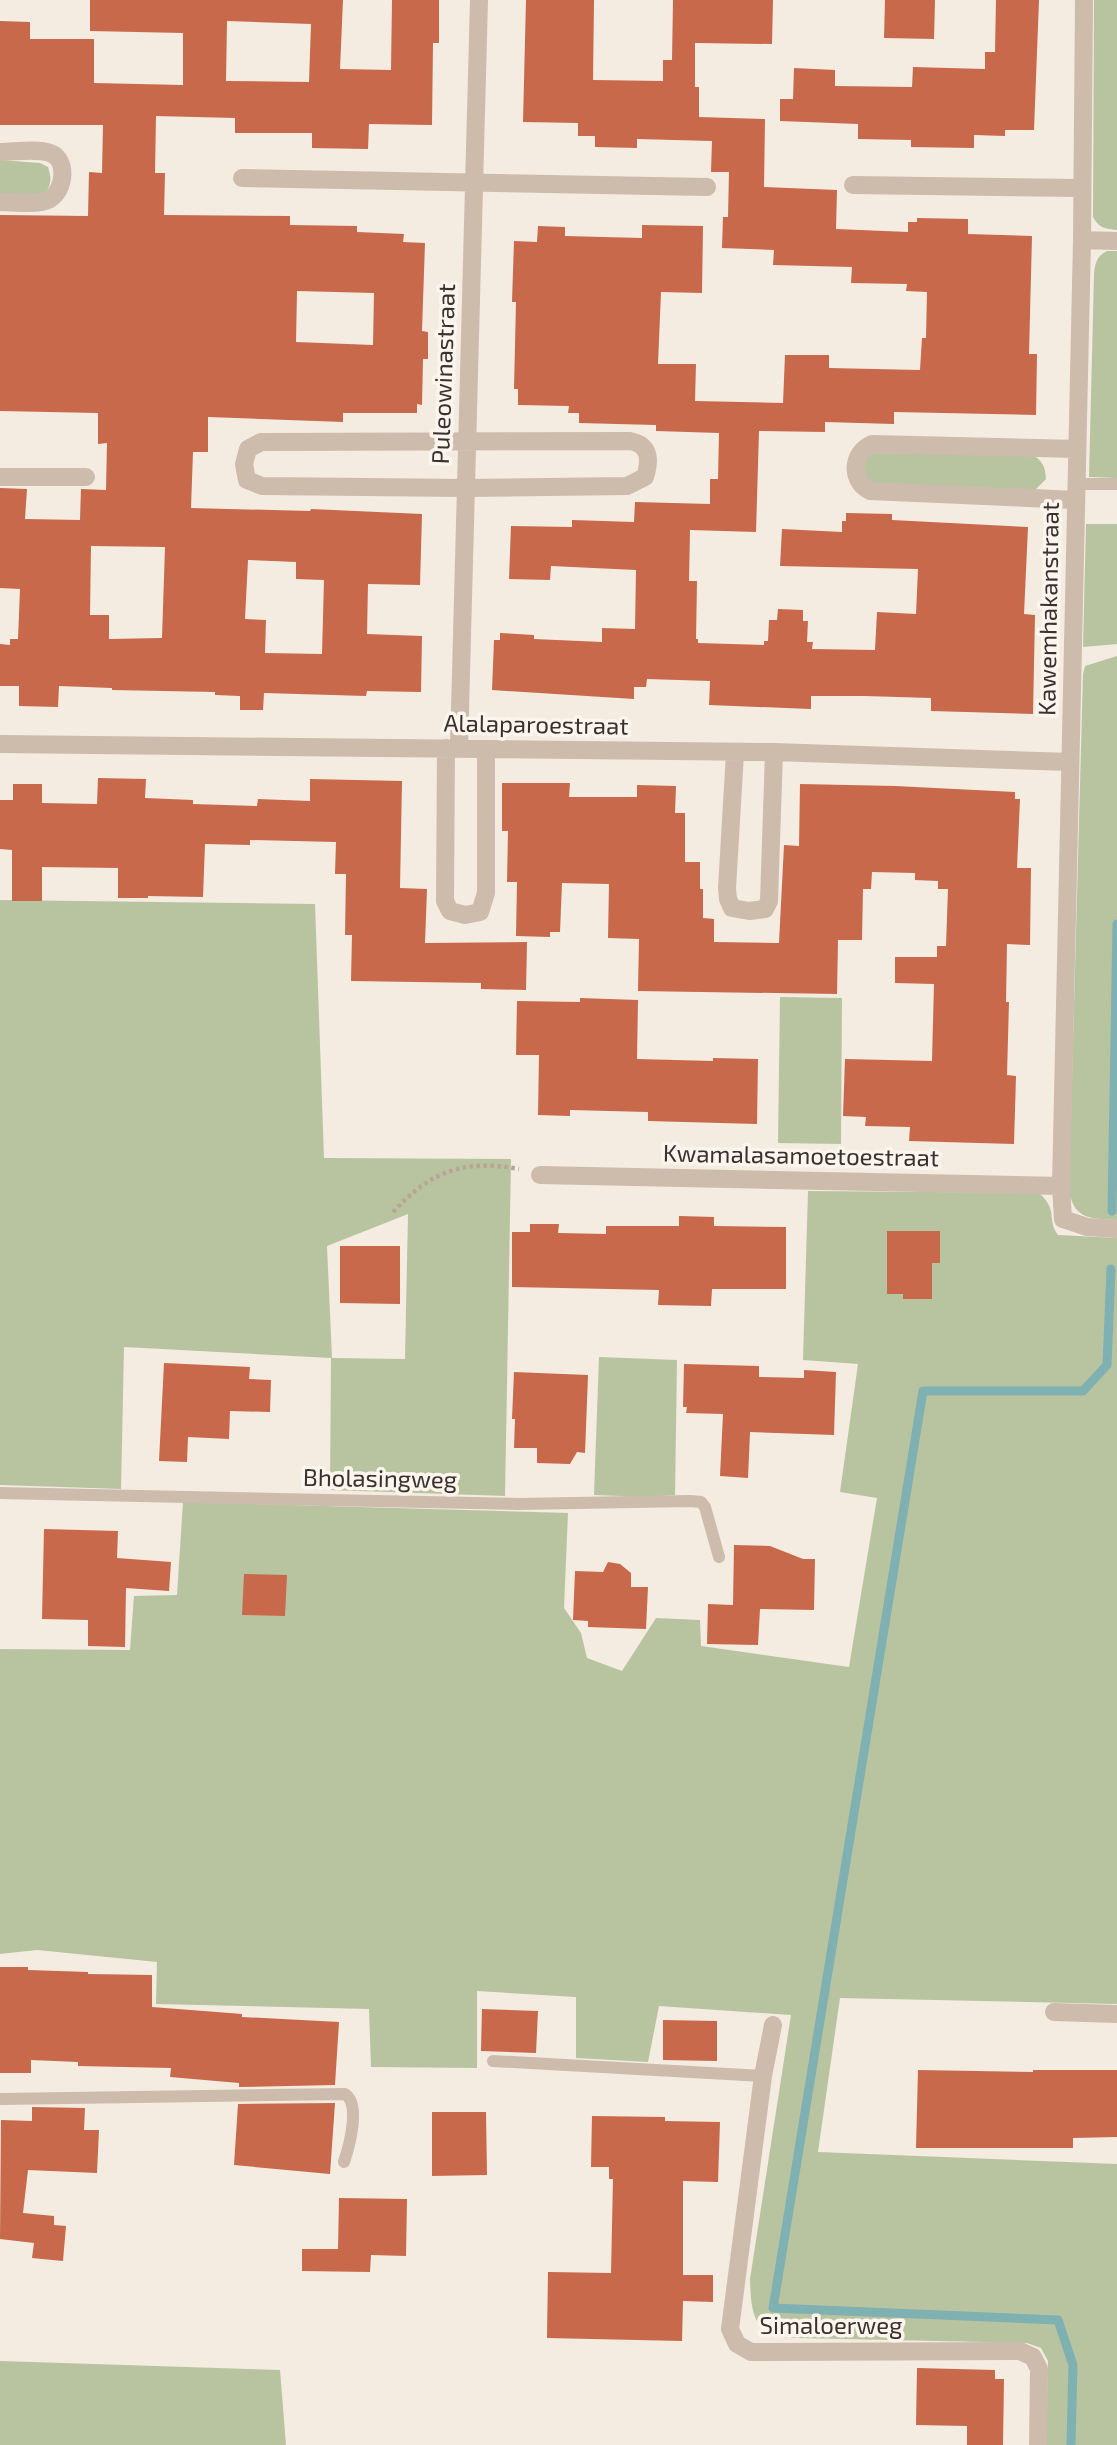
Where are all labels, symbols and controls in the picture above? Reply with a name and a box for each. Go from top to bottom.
street label: Puleowinastraat [425,283,460,465]
street label: Kawemhakanstraat [1031,502,1064,716]
street label: Alalaparoestraat [443,707,629,740]
street label: Kwamalasamoetoestraat [663,1138,939,1171]
street label: Bholasingweg [303,1462,457,1493]
street label: Simaloerweg [760,2310,902,2339]

